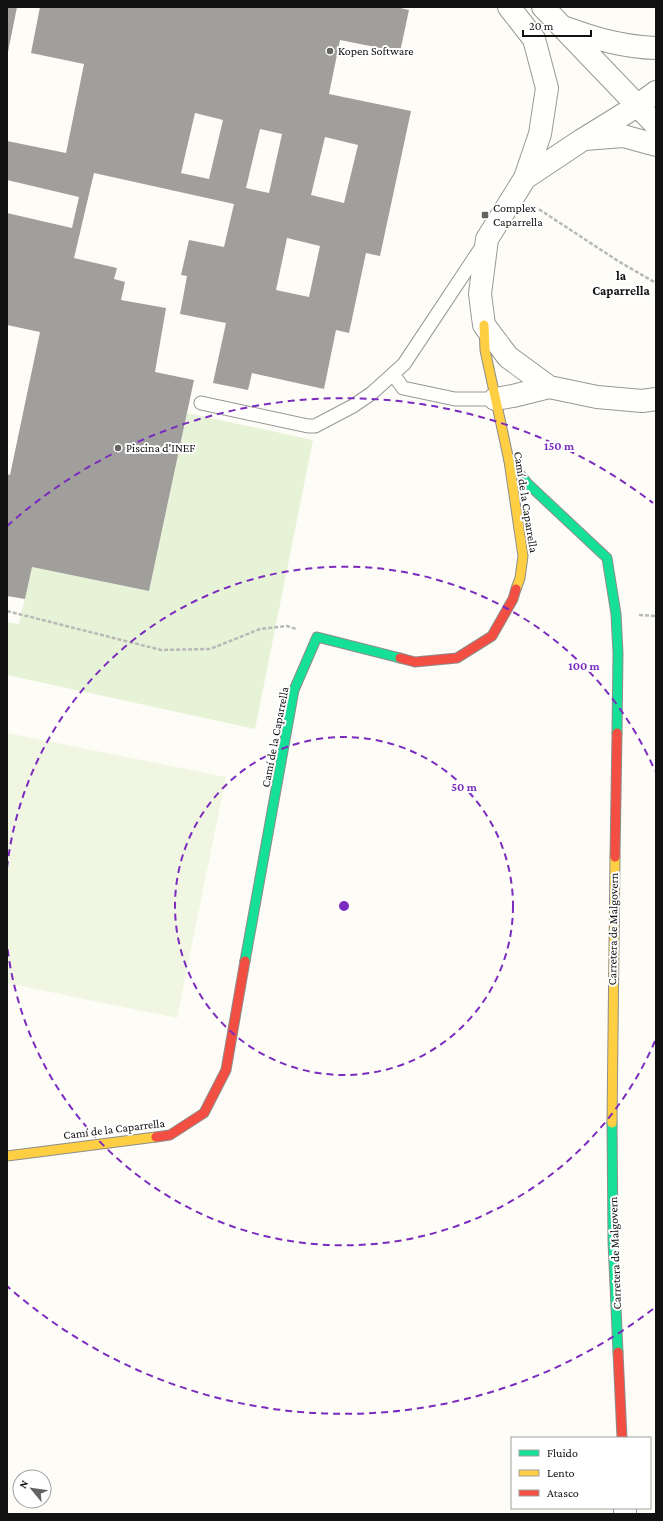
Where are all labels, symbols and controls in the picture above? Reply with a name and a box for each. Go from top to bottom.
scale bar [523,12,591,38]
text: 20 m [529,19,554,33]
place label: Kopen Software [338,44,414,58]
marker: Kopen Software [325,46,335,56]
place label: Complex Caparrella [493,201,543,229]
marker: Complex Caparrella [480,210,490,220]
district label: la Caparrella [592,268,651,298]
text: 150 m [544,439,575,453]
place label: Piscina d'INEF [126,441,195,455]
marker: Piscina d'INEF [113,443,123,453]
street label: Camí de la Caparrella [511,450,541,554]
text: 100 m [568,659,601,673]
street label: Camí de la Caparrella [258,685,292,789]
text: 50 m [451,780,478,794]
street label: Carretera de Malgovern [605,872,621,985]
centre of rings [337,899,351,913]
street label: Camí de la Caparrella [62,1116,166,1142]
street label: Carretera de Malgovern [606,1196,624,1310]
legend [511,1437,651,1509]
text: Fluido [547,1446,578,1460]
text: Lento [547,1466,575,1480]
north arrow [12,1469,52,1509]
text: N [16,1478,31,1490]
text: Atasco [547,1486,579,1500]

